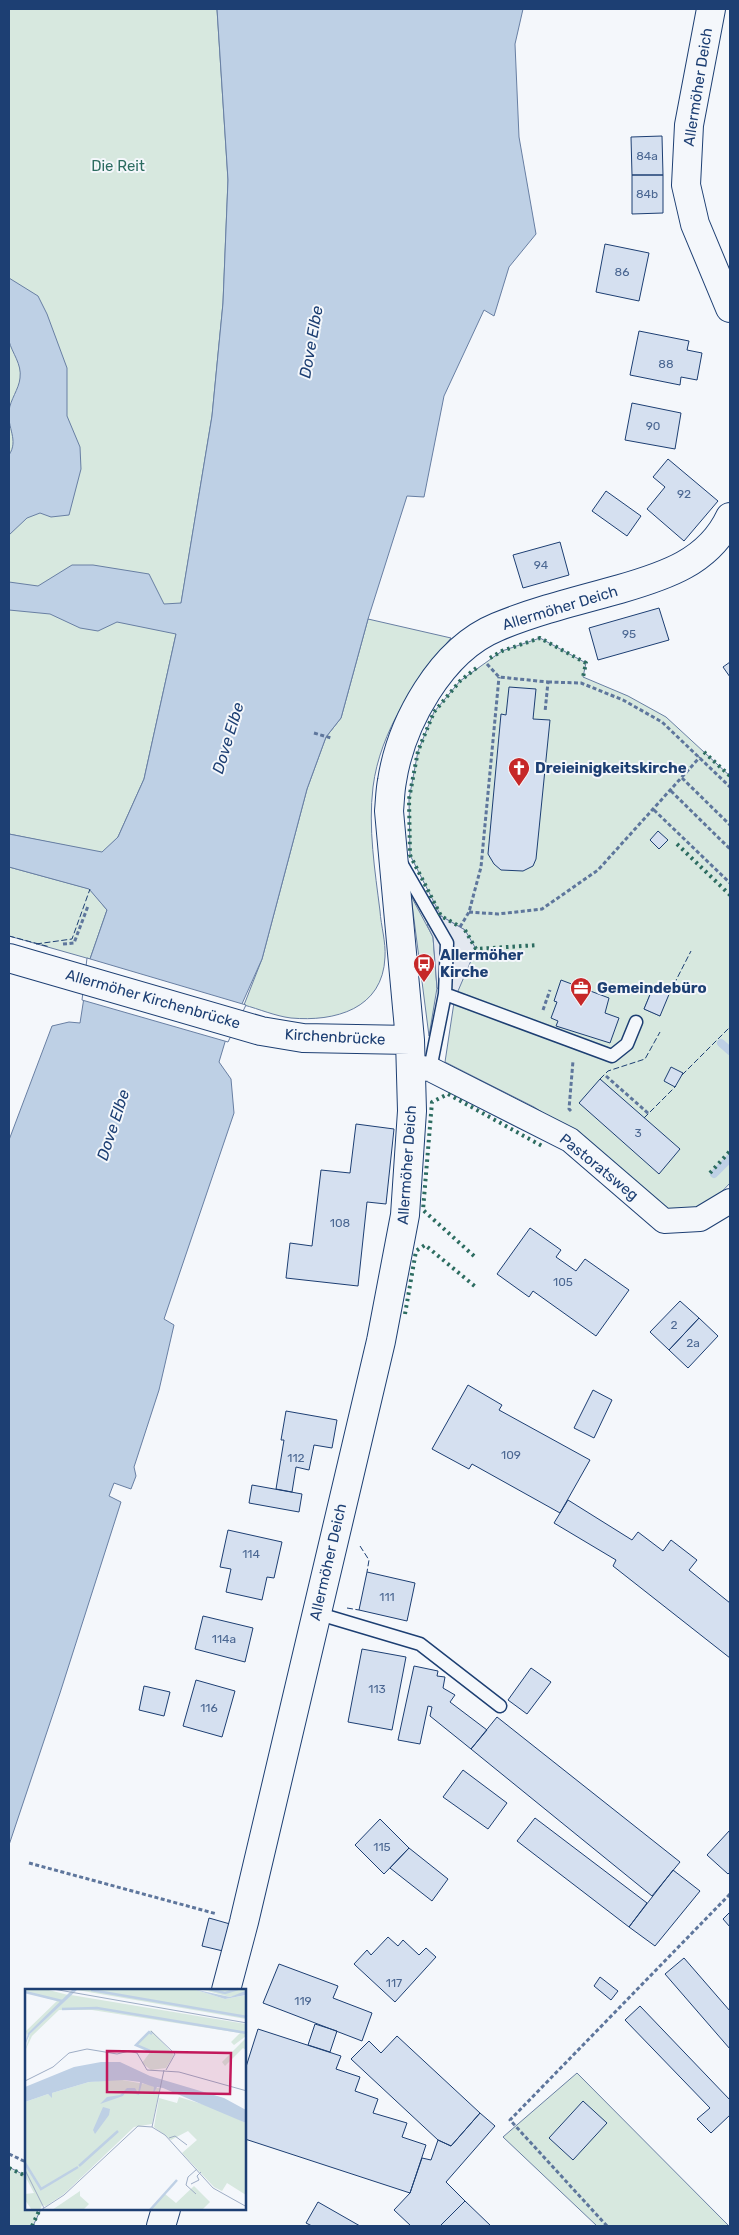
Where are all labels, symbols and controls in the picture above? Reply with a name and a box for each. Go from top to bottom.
street label: Allermöher Deich [680,26,716,148]
house number: 84a [636,149,658,163]
park label: Die Reit [91,157,145,175]
house number: 84b [636,187,658,201]
house number: 86 [615,265,629,279]
water label: Dove Elbe [295,304,327,380]
house number: 88 [658,357,674,371]
house number: 90 [646,419,660,433]
house number: 92 [677,487,691,501]
house number: 94 [534,558,549,572]
street label: Allermöher Deich [500,582,620,634]
house number: 95 [622,627,636,641]
water label: Dove Elbe [208,700,248,776]
church icon: Dreieinigkeitskirche [507,756,531,787]
place label: Dreieinigkeitskirche [535,759,687,777]
place label: Allermöher Kirche [440,946,524,981]
bus stop icon: Allermöher Kirche [412,952,436,983]
street label: Allermöher Kirchenbrücke [64,965,242,1033]
office icon: Gemeindebüro [569,976,593,1007]
place label: Gemeindebüro [597,979,707,997]
street label: Kirchenbrücke [284,1025,386,1049]
water label: Dove Elbe [93,1087,133,1163]
street label: Allermöher Deich [394,1105,420,1225]
house number: 3 [634,1126,642,1140]
street label: Pastoratsweg [556,1130,642,1204]
house number: 108 [330,1216,350,1230]
house number: 105 [553,1275,573,1289]
house number: 2 [670,1318,678,1332]
house number: 2a [686,1336,700,1350]
house number: 109 [501,1448,521,1462]
house number: 112 [287,1451,305,1465]
street label: Allermöher Deich [306,1502,350,1622]
house number: 114 [242,1547,260,1561]
house number: 111 [379,1590,395,1604]
house number: 114a [212,1632,236,1646]
house number: 113 [368,1682,386,1696]
house number: 116 [200,1701,218,1715]
house number: 115 [373,1840,391,1854]
house number: 117 [386,1976,402,1990]
inset map [25,1989,246,2210]
house number: 119 [294,1994,312,2008]

